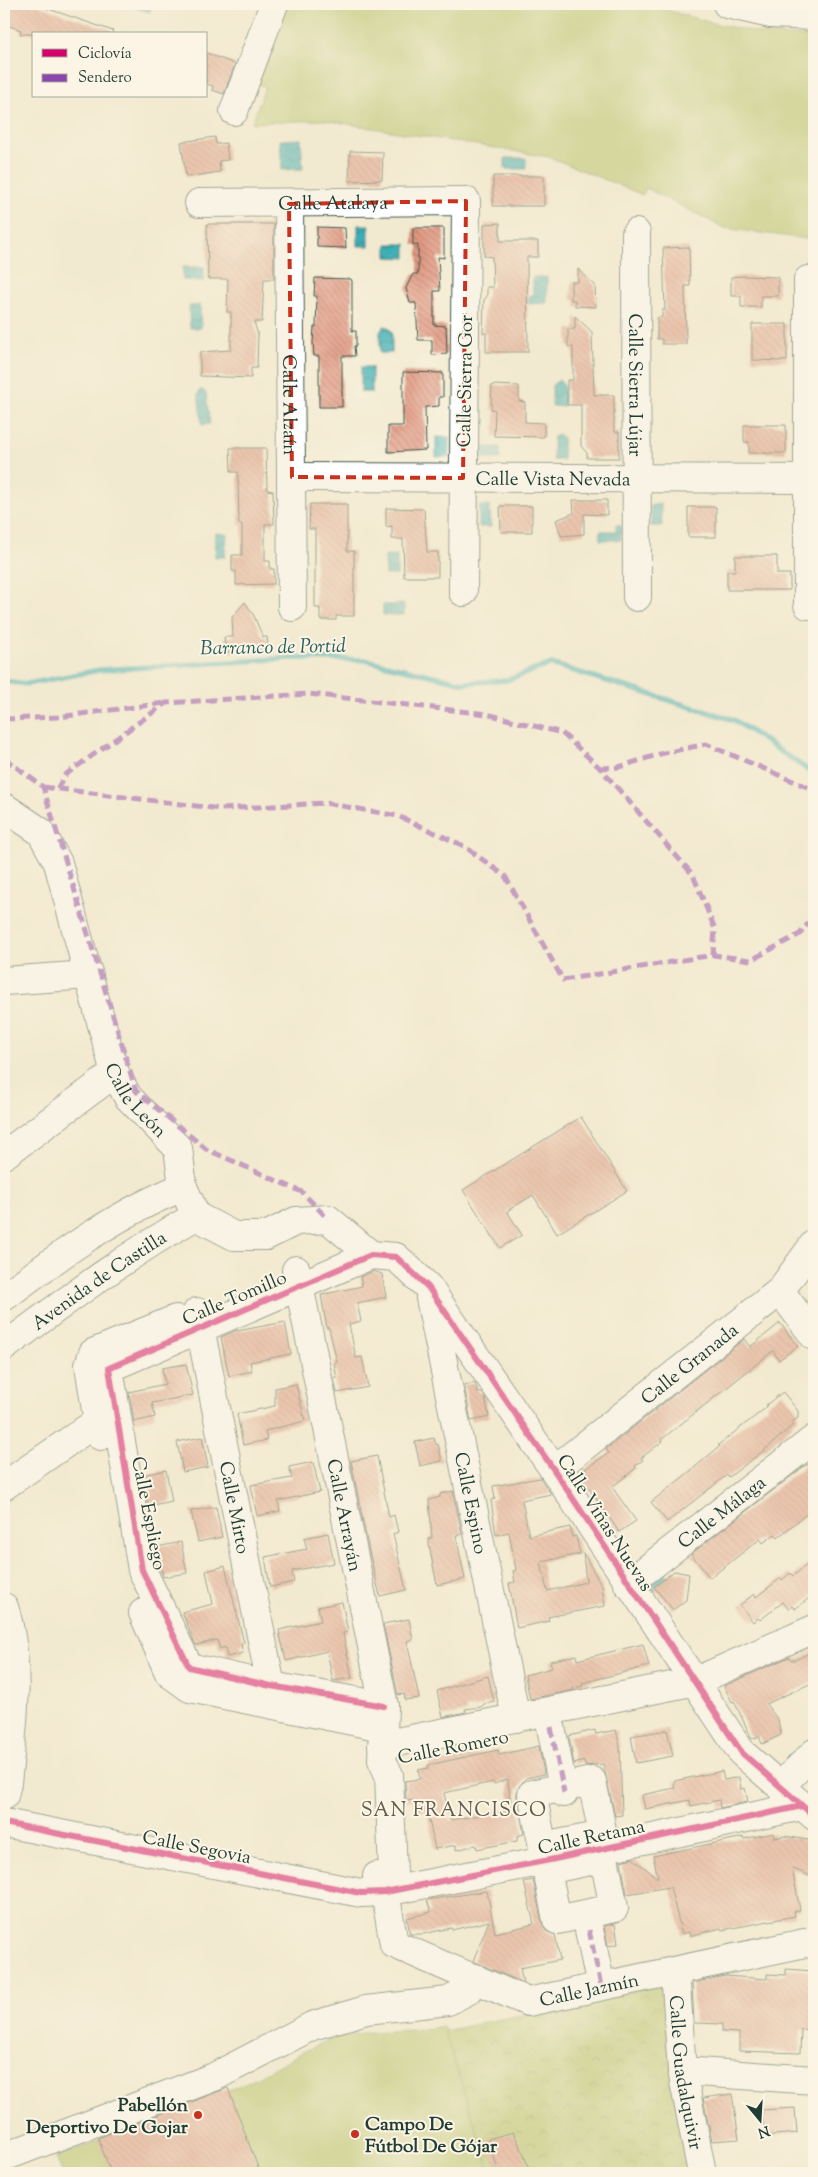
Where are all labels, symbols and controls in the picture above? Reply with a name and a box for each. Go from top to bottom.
legend [32,32,208,98]
text: Ciclovía [78,44,132,65]
text: Sendero [78,68,132,89]
street label: Calle Atalaya [278,191,388,218]
street label: Calle Sierra Lújar [620,313,648,457]
street label: Calle Sierra Gor [452,314,481,448]
street label: Calle Alzaín [274,355,302,455]
street label: Calle Vista Nevada [475,467,631,494]
water label: Barranco de Portid [200,633,346,664]
street label: Calle León [97,1060,172,1145]
street label: Avenida de Castilla [27,1225,173,1338]
street label: Calle Tomillo [179,1265,291,1333]
street label: Calle Granada [636,1318,745,1412]
street label: Calle Viñas Nuevas [549,1449,659,1597]
street label: Calle Espino [446,1450,493,1557]
street label: Calle Espliego [123,1454,172,1573]
street label: Calle Arrayán [318,1457,368,1574]
street label: Calle Mirto [211,1459,256,1556]
street label: Calle Málaga [673,1470,773,1556]
street label: Calle Romero [396,1724,511,1772]
district label: SAN FRANCISCO [361,1797,547,1826]
street label: Calle Retama [536,1814,648,1863]
street label: Calle Segovia [140,1825,254,1872]
street label: Calle Jazmín [537,1968,642,2015]
street label: Calle Guadalquivir [661,1994,708,2152]
place label: Pabellón Deportivo De Gojar [26,2093,189,2142]
north arrow [736,2094,786,2144]
marker: Pabellón Deportivo De Gojar [192,2109,204,2121]
place label: Campo De Fútbol De Gójar [365,2112,498,2161]
text: N [755,2119,772,2142]
marker: Campo De Fútbol De Gójar [349,2128,361,2140]

